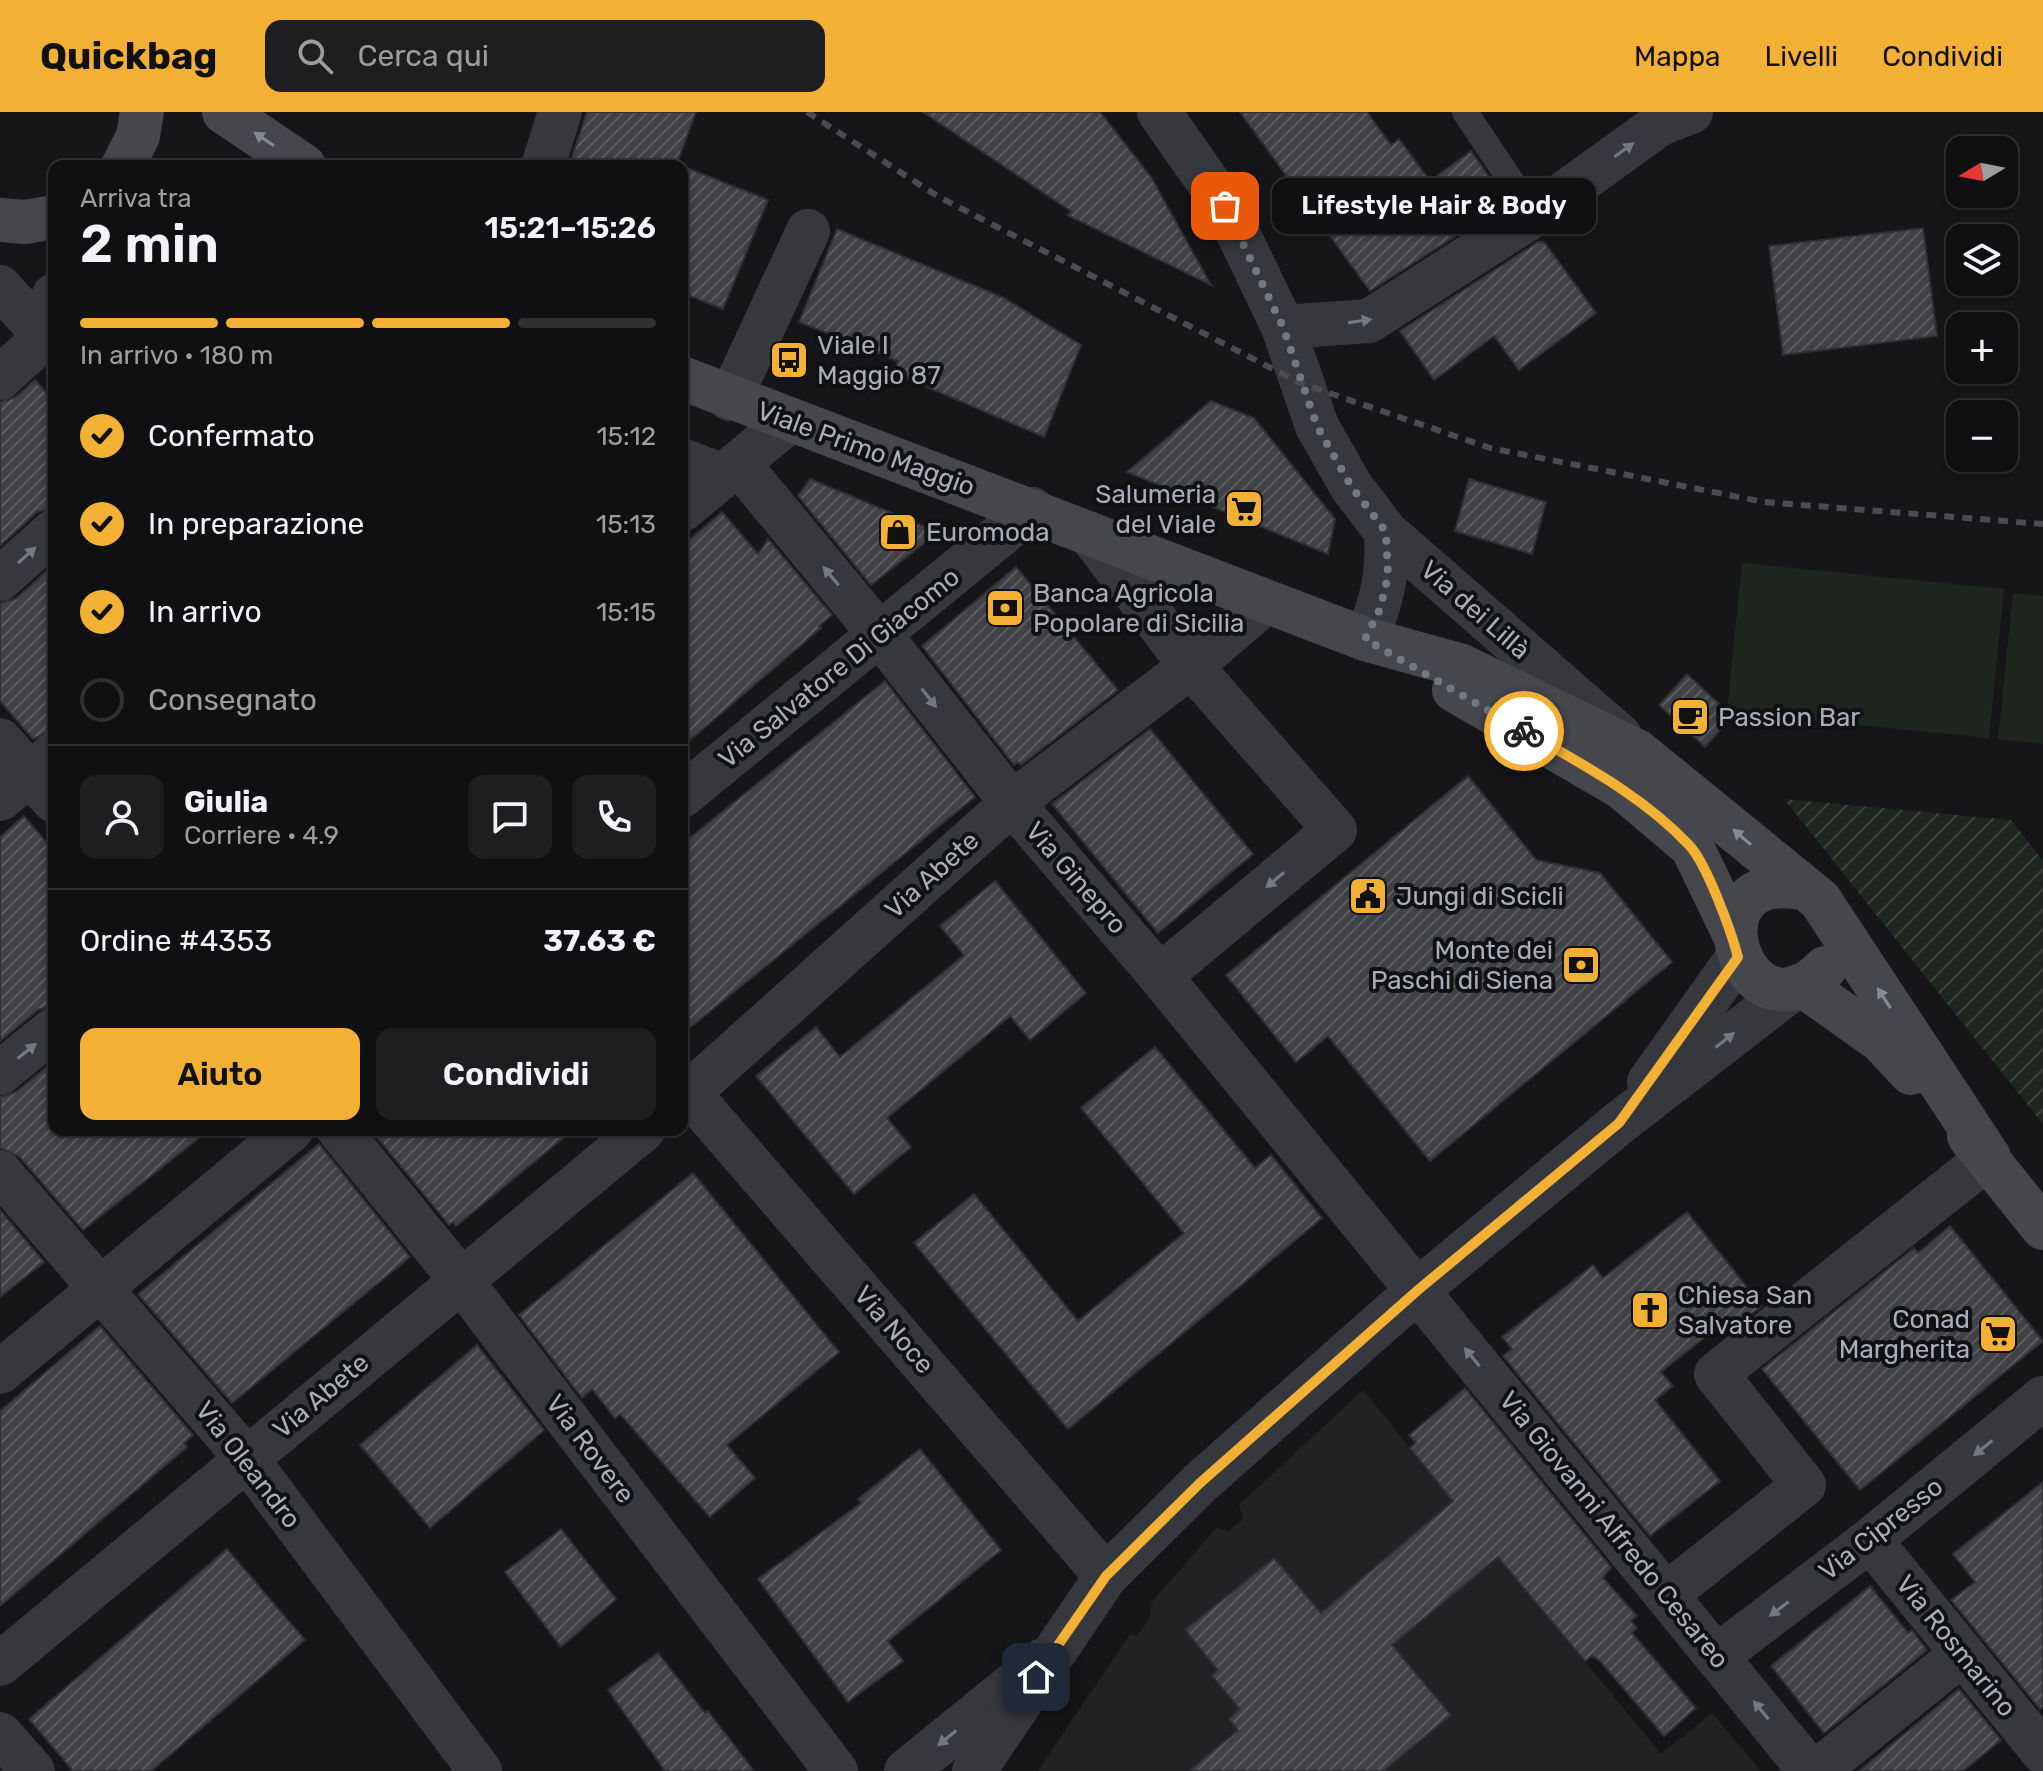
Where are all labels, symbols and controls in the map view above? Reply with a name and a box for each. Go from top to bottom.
search box [265,20,825,92]
text: Quickbag [40,33,217,79]
icon: search [293,34,337,78]
text: Cerca qui [357,38,489,74]
text: Mappa [1634,40,1721,73]
text: Livelli [1765,40,1838,73]
text: Condividi [1882,40,2003,73]
one-way arrow [253,132,275,147]
north arrow [1946,136,2018,208]
map controls [1946,136,2018,472]
one-way arrow [1613,142,1635,158]
pin [1191,172,1259,240]
callout: Lifestyle Hair & Body [1273,178,1597,234]
text: Arriva tra [80,183,192,214]
icon: bag [1203,184,1247,228]
text: Lifestyle Hair & Body [1301,190,1567,221]
text: 15:21–15:26 [485,210,656,246]
text: 2 min [80,213,219,275]
button: layers [1946,224,2018,296]
button: + [1946,312,2018,384]
one-way arrow [1348,314,1373,327]
place label: Viale I Maggio 87 [817,330,941,391]
bus stop icon: Viale I Maggio 87 [768,339,810,381]
text: In arrivo · 180 m [80,340,273,371]
street label: Viale Primo Maggio [753,395,979,503]
button: − [1946,400,2018,472]
icon: check [80,414,124,458]
text: Confermato [148,418,315,454]
text: 15:12 [596,421,656,452]
place label: Salumeria del Viale [1095,479,1216,540]
supermarket icon: Salumeria del Viale [1223,488,1265,530]
icon: check [80,502,124,546]
text: In preparazione [148,506,364,542]
text: 15:13 [596,509,656,540]
shop icon: Euromoda [877,511,919,553]
place label: Euromoda [926,517,1050,548]
one-way arrow [17,547,36,565]
street label: Via dei Lillà [1414,554,1536,666]
street label: Via Salvatore Di Giacomo [712,561,966,775]
one-way arrow [823,567,840,587]
place label: Banca Agricola Popolare di Sicilia [1033,578,1244,639]
bank icon: Banca Agricola Popolare di Sicilia [984,587,1026,629]
icon: check [80,590,124,634]
text: In arrivo [148,594,262,630]
text: 15:15 [596,597,656,628]
text: Consegnato [148,682,317,718]
one-way arrow [921,688,937,708]
courier [1484,691,1564,771]
cafe icon: Passion Bar [1669,696,1711,738]
place label: Passion Bar [1718,702,1860,733]
icon: bike [1502,709,1546,753]
button: person [80,775,164,859]
button: chat [468,775,552,859]
button: phone [572,775,656,859]
text: Giulia [184,784,268,820]
street label: Via Ginepro [1019,816,1133,940]
text: Corriere · 4.9 [184,820,339,851]
street label: Via Abete [879,825,985,925]
one-way arrow [1732,829,1752,846]
one-way arrow [1266,871,1286,888]
public building icon: Jungi di Scicli [1347,875,1389,917]
place label: Jungi di Scicli [1396,881,1564,912]
text: Ordine #4353 [80,923,272,959]
text: 37.63 € [543,923,656,959]
place label: Monte dei Paschi di Siena [1371,935,1553,996]
bank icon: Monte dei Paschi di Siena [1560,944,1602,986]
one-way arrow [1877,988,1892,1009]
button: Aiuto [80,1028,360,1120]
button: Condividi [376,1028,656,1120]
one-way arrow [1715,1033,1735,1049]
one-way arrow [17,1043,37,1060]
street label: Via Noce [848,1280,940,1380]
place label: Chiesa San Salvatore [1678,1280,1812,1341]
church icon: Chiesa San Salvatore [1629,1289,1671,1331]
place label: Conad Margherita [1839,1304,1970,1365]
supermarket icon: Conad Margherita [1977,1313,2019,1355]
street label: Via Abete [267,1347,375,1445]
one-way arrow [1464,1347,1481,1367]
street label: Via Giovanni Alfredo Cesareo [1493,1385,1735,1675]
street label: Via Rovere [539,1389,641,1509]
street label: Via Oleandro [189,1395,307,1535]
one-way arrow [1973,1439,1993,1455]
street label: Via Cipresso [1813,1471,1949,1587]
street label: Via Rosmarino [1889,1569,2023,1723]
one-way arrow [1768,1601,1790,1617]
pin [1002,1643,1070,1711]
icon: home [1014,1655,1058,1699]
one-way arrow [1753,1700,1769,1720]
one-way arrow [937,1729,957,1745]

